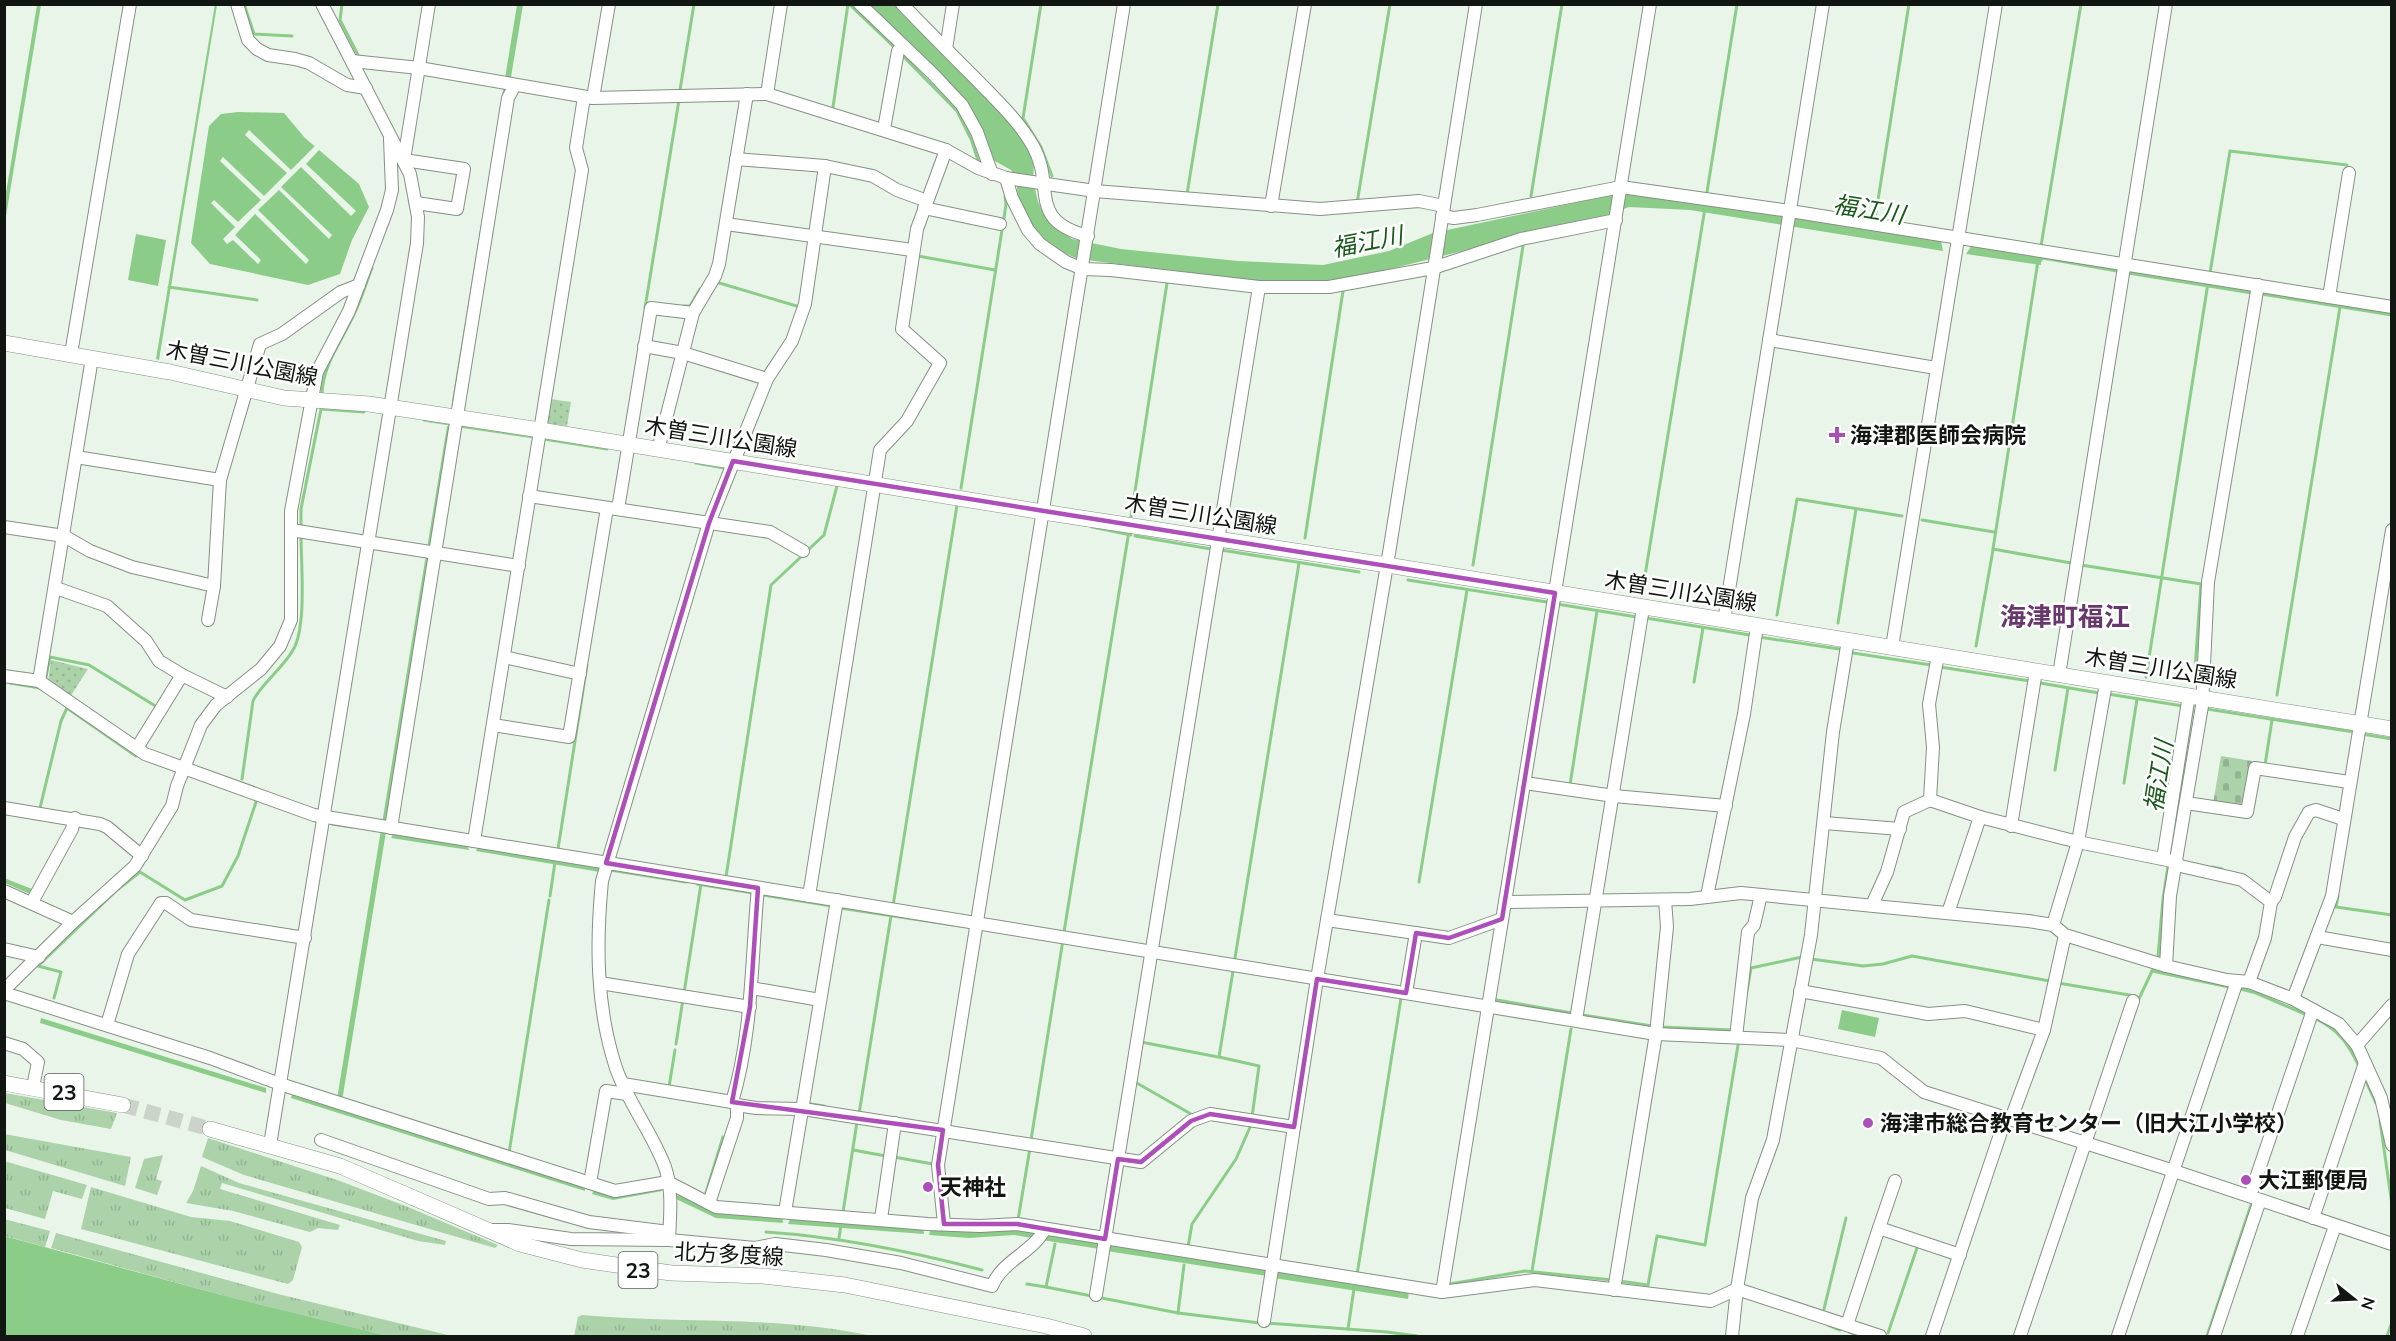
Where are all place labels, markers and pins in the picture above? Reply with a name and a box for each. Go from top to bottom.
place label: 海津郡医師会病院 [1850,421,2026,449]
marker: 海津郡医師会病院 [1828,426,1846,444]
place label: 海津市総合教育センター（旧大江小学校） [1880,1109,2298,1137]
marker: 海津市総合教育センター（旧大江小学校） [1861,1116,1875,1130]
place label: 大江郵便局 [2258,1166,2368,1194]
place label: 天神社 [940,1173,1006,1201]
marker: 大江郵便局 [2239,1173,2253,1187]
marker: 天神社 [921,1180,935,1194]

